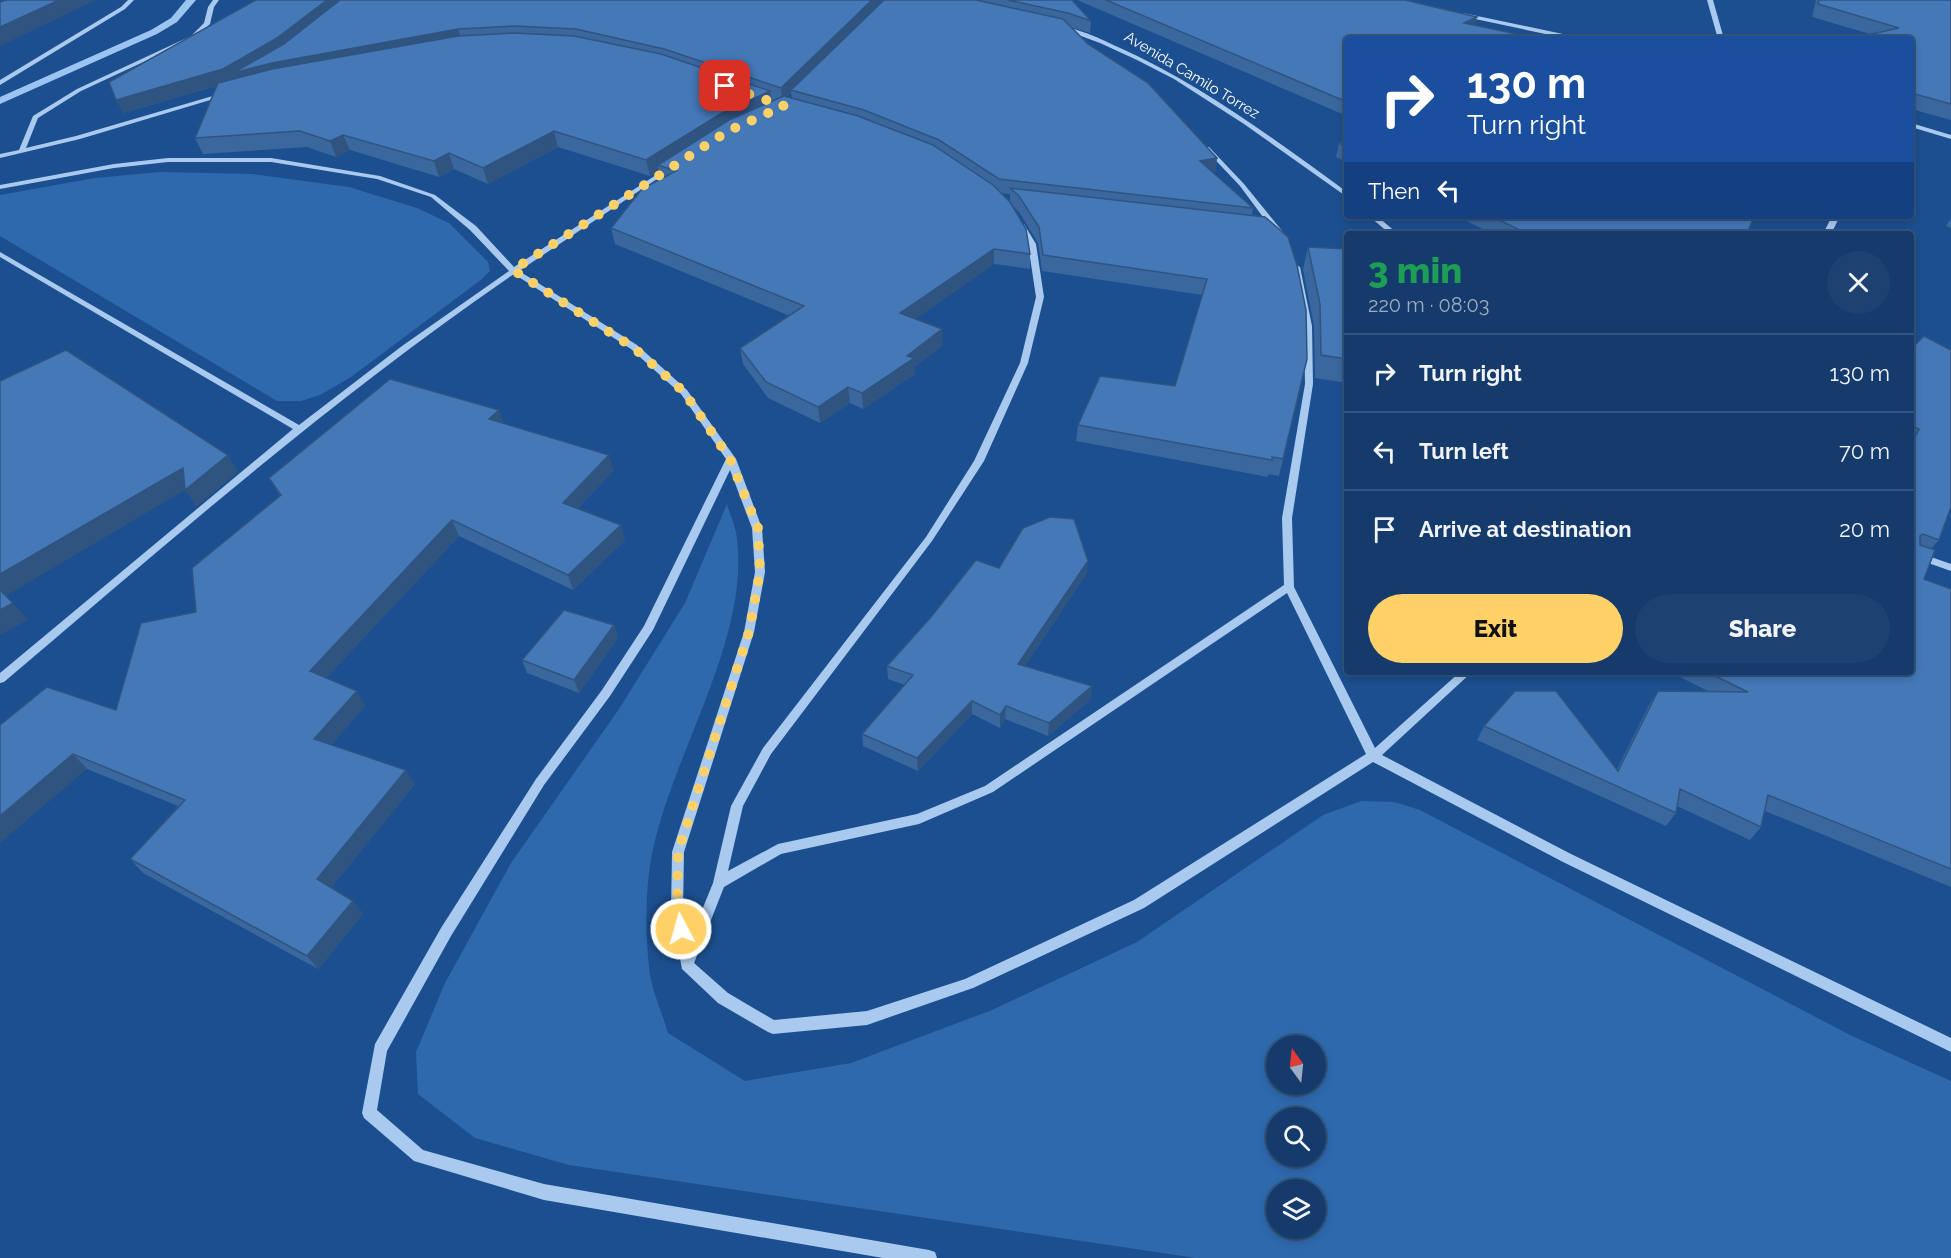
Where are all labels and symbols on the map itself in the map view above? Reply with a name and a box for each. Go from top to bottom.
street label: Avenida Camilo Torrez [1121,28,1263,122]
pin [699,60,750,111]
position arrow [649,897,713,961]
north arrow [1266,1035,1326,1095]

